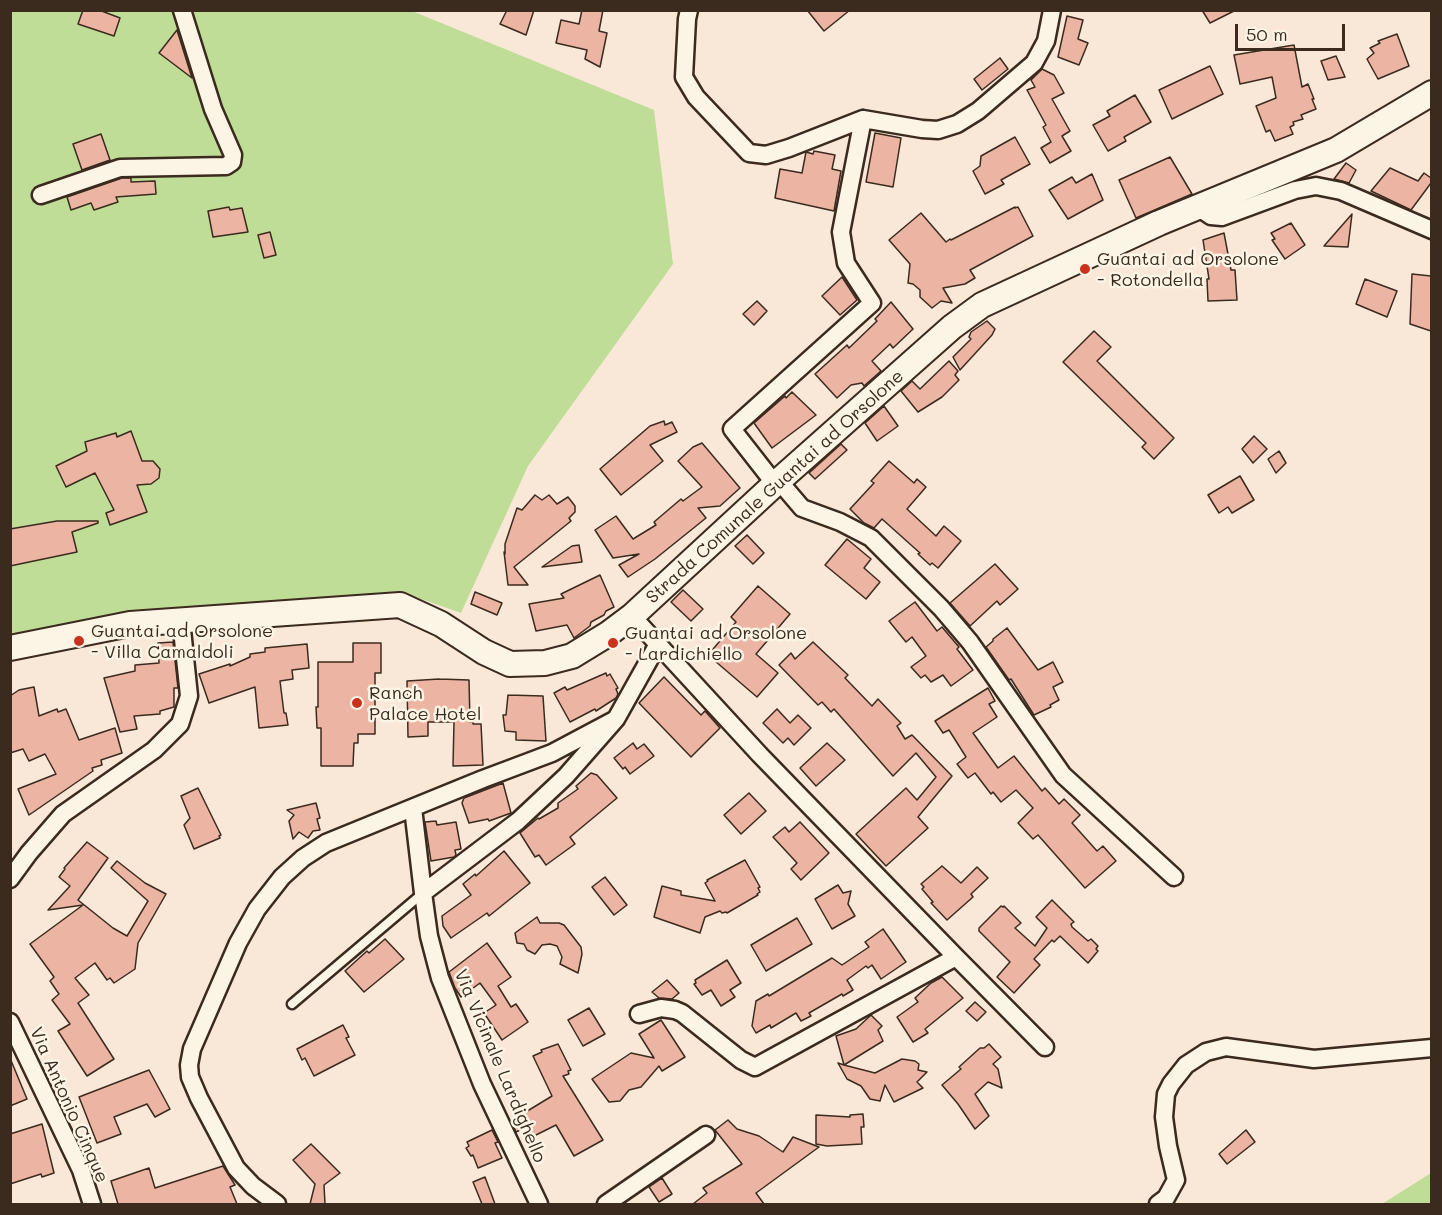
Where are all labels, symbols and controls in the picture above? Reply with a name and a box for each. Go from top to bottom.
scale bar [1238,12,1348,50]
text: 50 m [1246,22,1288,46]
place label: Guantai ad Orsolone - Rotondella [1097,248,1279,290]
marker: Guantai ad Orsolone - Rotondella [1078,262,1092,276]
street label: Strada Comunale Guantai ad Orsolone [642,365,908,609]
place label: Guantai ad Orsolone - Villa Camaldoli [91,620,273,662]
place label: Guantai ad Orsolone - Lardichiello [625,622,807,664]
marker: Guantai ad Orsolone - Villa Camaldoli [72,634,86,648]
marker: Guantai ad Orsolone - Lardichiello [606,636,620,650]
place label: Ranch Palace Hotel [369,682,482,724]
marker: Ranch Palace Hotel [350,696,364,710]
street label: Via Vicinale Lardighello [449,966,551,1166]
street label: Via Antonio Cinque [25,1024,113,1186]

